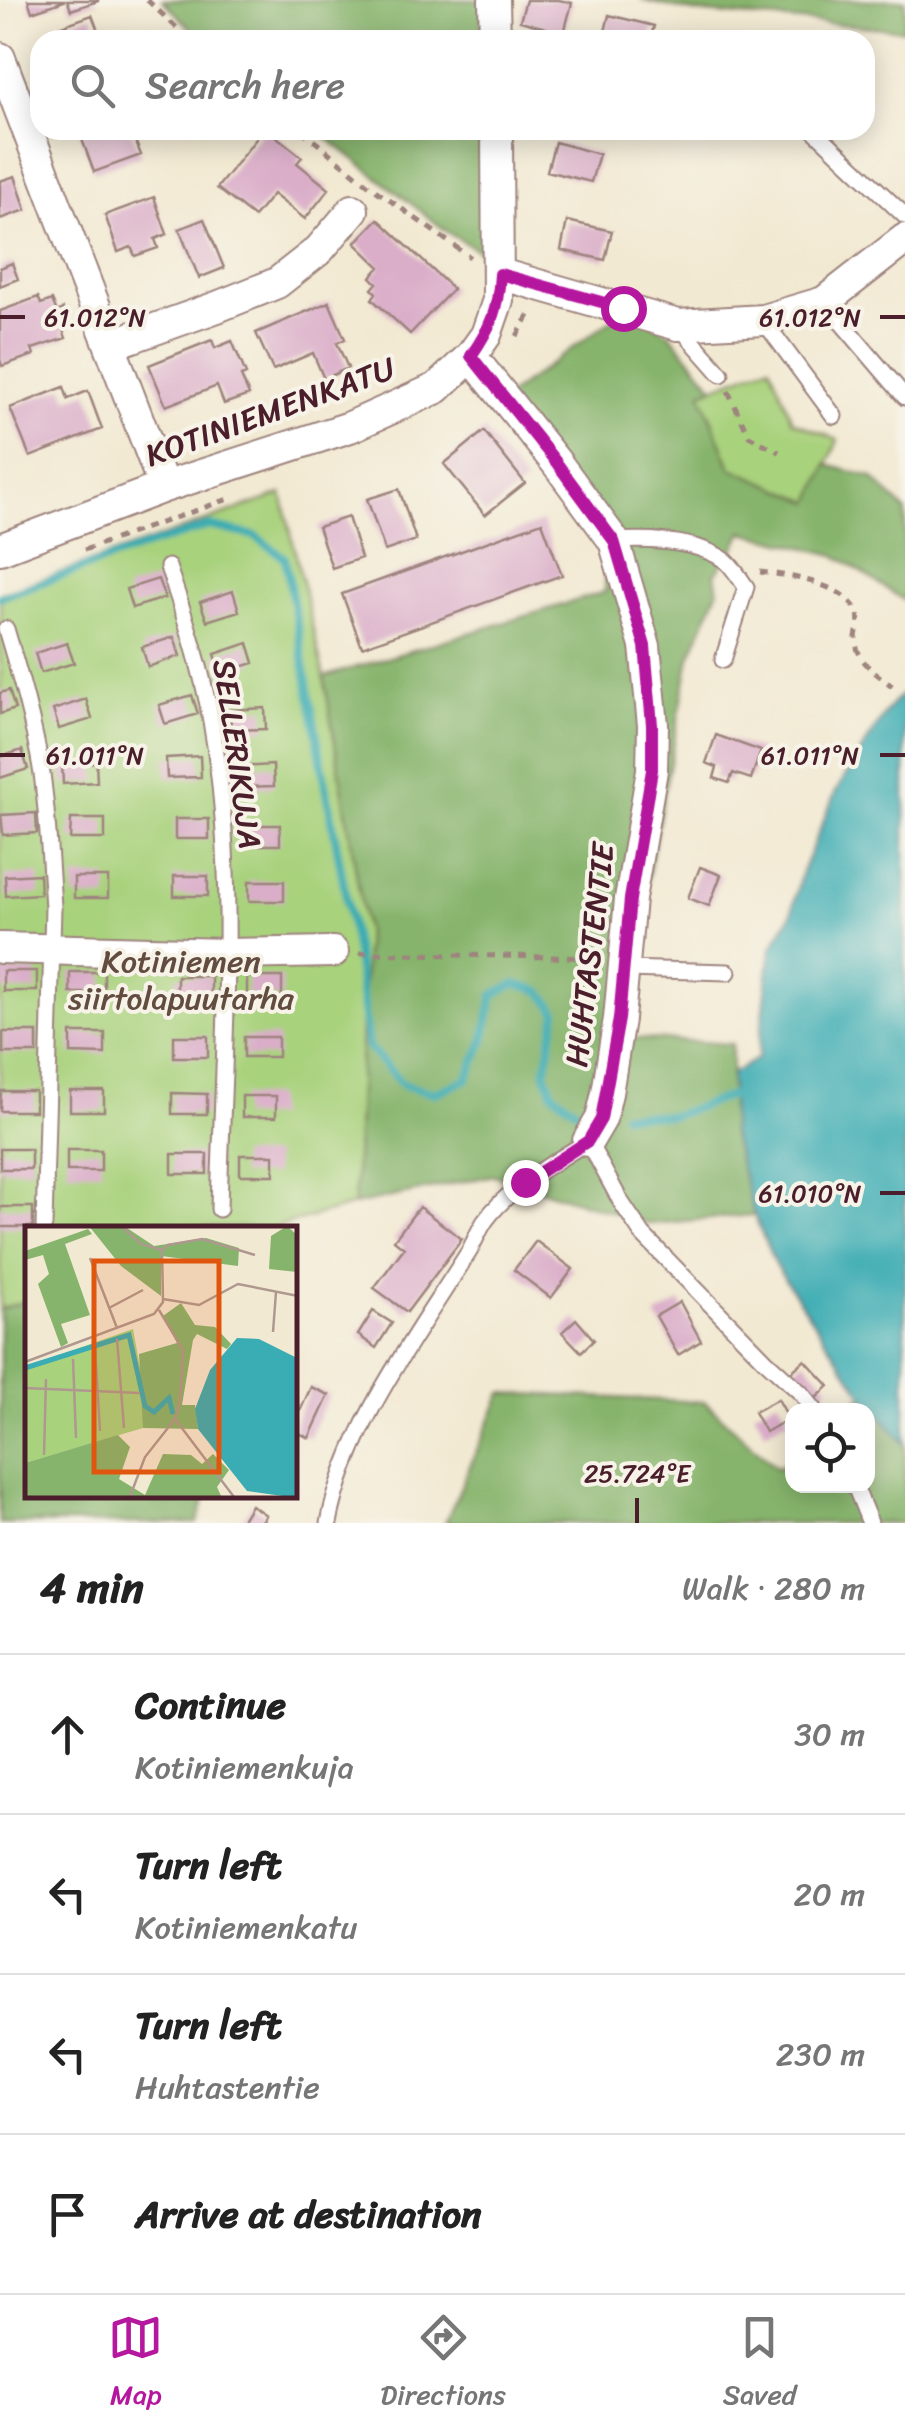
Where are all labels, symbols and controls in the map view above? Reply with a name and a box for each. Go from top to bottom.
search box [30,30,875,140]
text: Search here [145,52,345,119]
icon: search [65,58,120,113]
route start [601,286,647,332]
text: 61.012°N [44,295,146,340]
text: 61.012°N [759,295,861,340]
street label: KOTINIEMENKATU [137,340,404,484]
street label: SELLERIKUJA [195,656,279,852]
text: 61.011°N [46,733,145,778]
text: 61.011°N [761,733,860,778]
street label: HUHTASTENTIE [548,838,632,1070]
park label: Kotiniemen siirtolapuutarha [67,933,295,1027]
route end [503,1160,549,1206]
text: 61.010°N [759,1171,862,1216]
inset map [25,1226,298,1498]
map controls [785,1403,875,1493]
button: locate [785,1403,875,1493]
text: 25.724°E [584,1451,692,1496]
text: 4 min [40,1551,144,1625]
text: Walk · 280 m [682,1560,865,1617]
text: Continue [135,1672,286,1739]
text: 30 m [794,1706,865,1763]
icon: ahead [40,1707,95,1762]
text: Kotiniemenkuja [135,1739,354,1796]
text: Turn left [135,1832,281,1899]
text: 20 m [793,1866,865,1923]
icon: left [40,1867,95,1922]
text: Kotiniemenkatu [135,1899,357,1956]
text: Turn left [135,1992,281,2059]
text: 230 m [776,2026,865,2083]
icon: left [40,2027,95,2082]
text: Huhtastentie [135,2059,320,2116]
text: Arrive at destination [135,2181,482,2248]
icon: arrive [40,2187,95,2242]
tab: Map [108,2310,163,2419]
tab: Directions [380,2310,506,2419]
tab: Saved [723,2310,797,2419]

